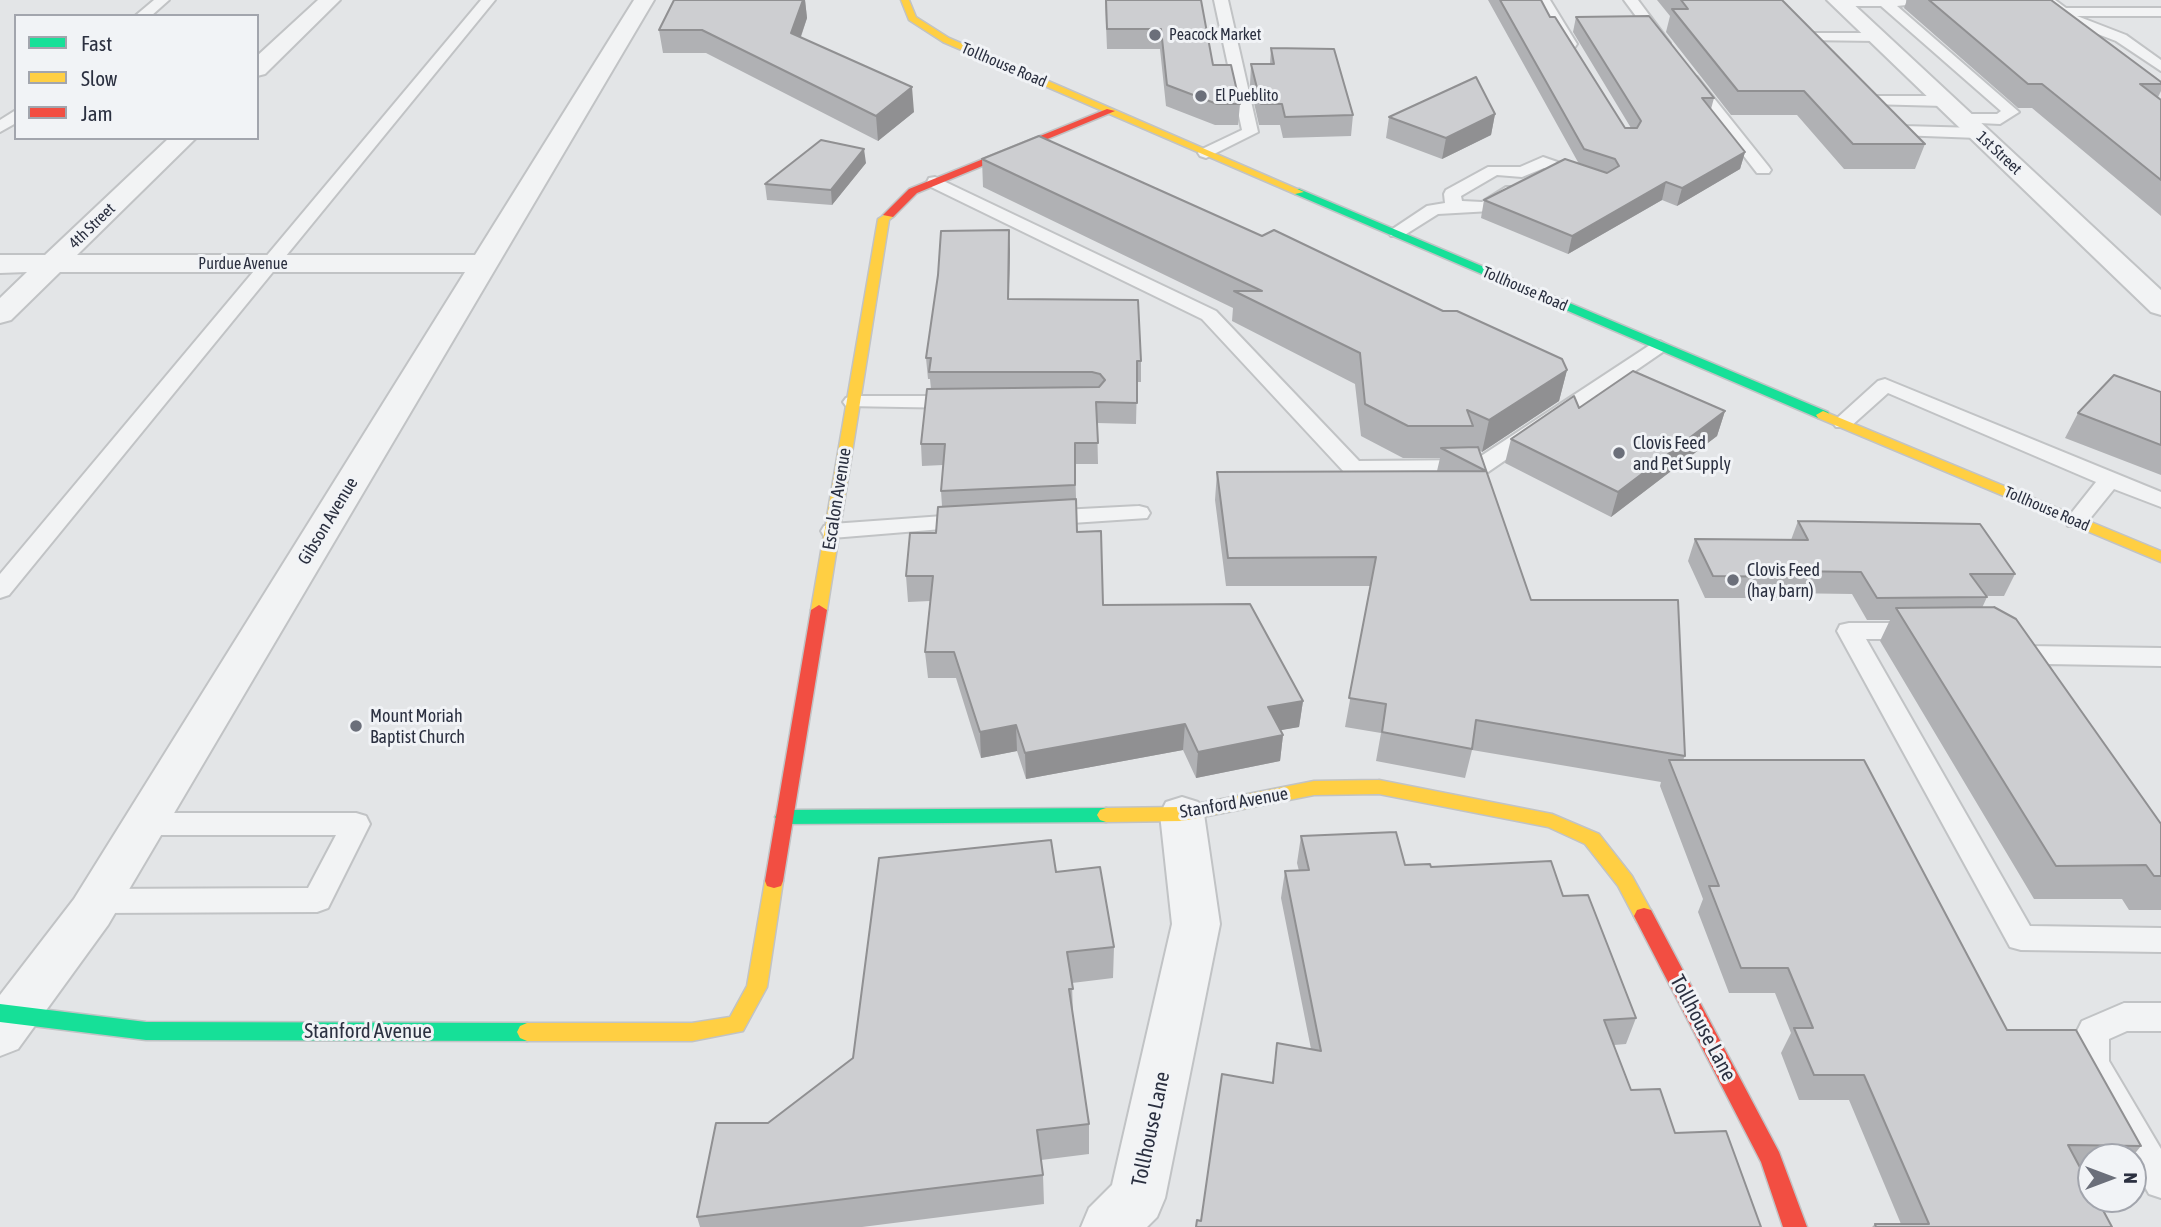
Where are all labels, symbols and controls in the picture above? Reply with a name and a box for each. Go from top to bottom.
legend [14,14,259,140]
place label: Peacock Market [1169,25,1261,45]
marker: Peacock Market [1147,27,1163,43]
text: Fast [81,31,112,55]
street label: Tollhouse Road [958,38,1050,92]
text: Slow [81,66,117,90]
place label: El Pueblito [1215,86,1279,106]
marker: El Pueblito [1193,88,1209,104]
text: Jam [81,101,113,125]
street label: 1st Street [1972,127,2026,179]
street label: 4th Street [65,199,119,253]
street label: Purdue Avenue [198,254,288,274]
street label: Tollhouse Road [1479,262,1571,316]
place label: Clovis Feed and Pet Supply [1633,432,1731,474]
marker: Clovis Feed and Pet Supply [1611,445,1627,461]
street label: Escalon Avenue [818,446,856,552]
street label: Gibson Avenue [293,473,363,569]
street label: Tollhouse Road [2001,482,2093,536]
place label: Clovis Feed (hay barn) [1747,559,1820,602]
marker: Clovis Feed (hay barn) [1725,572,1741,588]
place label: Mount Moriah Baptist Church [370,705,465,748]
marker: Mount Moriah Baptist Church [348,718,364,734]
street label: Stanford Avenue [1178,783,1290,823]
street label: Tollhouse Lane [1665,971,1741,1085]
street label: Stanford Avenue [304,1018,432,1044]
street label: Tollhouse Lane [1127,1069,1175,1189]
north arrow [2077,1143,2147,1213]
text: N [2120,1172,2142,1184]

